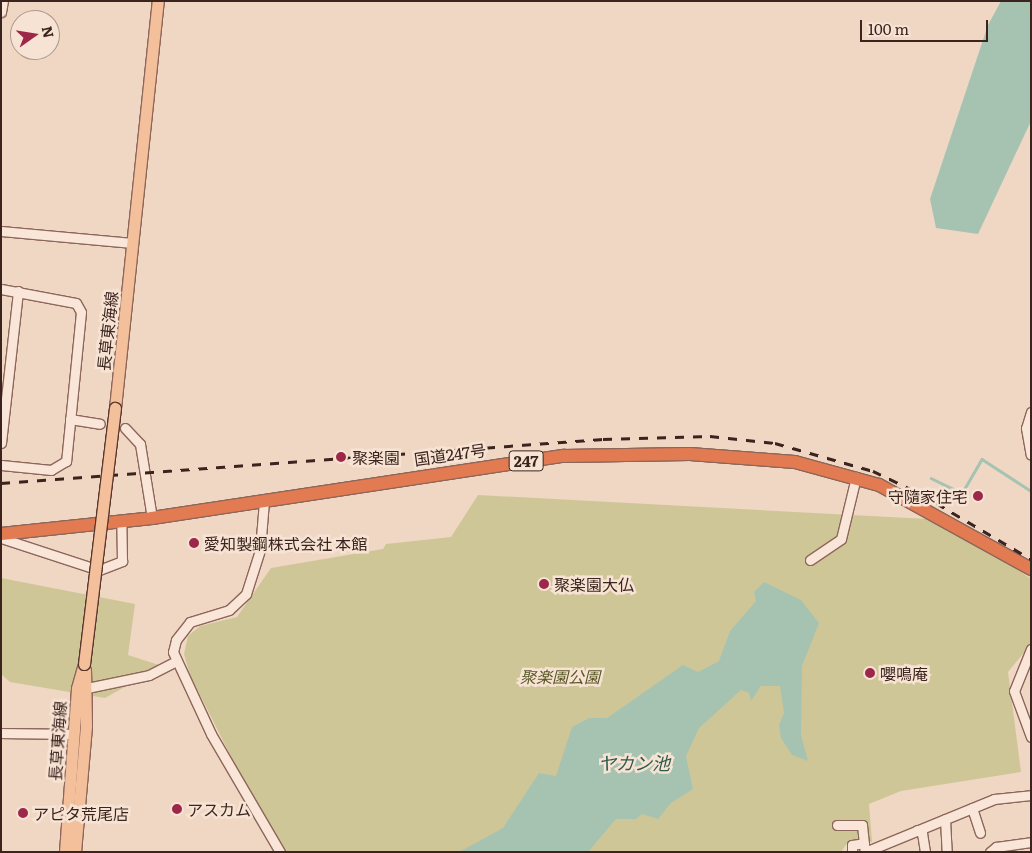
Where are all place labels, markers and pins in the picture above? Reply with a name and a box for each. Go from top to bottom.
place label: 聚楽園 [352,447,400,467]
marker: 聚楽園 [334,450,348,464]
place label: 守隨家住宅 [888,486,968,506]
marker: 守隨家住宅 [972,490,984,502]
place label: 愛知製鋼株式会社 本館 [204,533,367,553]
marker: 愛知製鋼株式会社 本館 [188,537,200,549]
place label: 聚楽園大仏 [554,574,634,594]
marker: 聚楽園大仏 [538,578,550,590]
place label: 嚶鳴庵 [880,663,928,683]
marker: 嚶鳴庵 [864,667,876,679]
place label: アスカム [187,799,251,819]
place label: アピタ荒尾店 [33,803,129,823]
marker: アスカム [171,803,183,815]
marker: アピタ荒尾店 [17,807,29,819]

